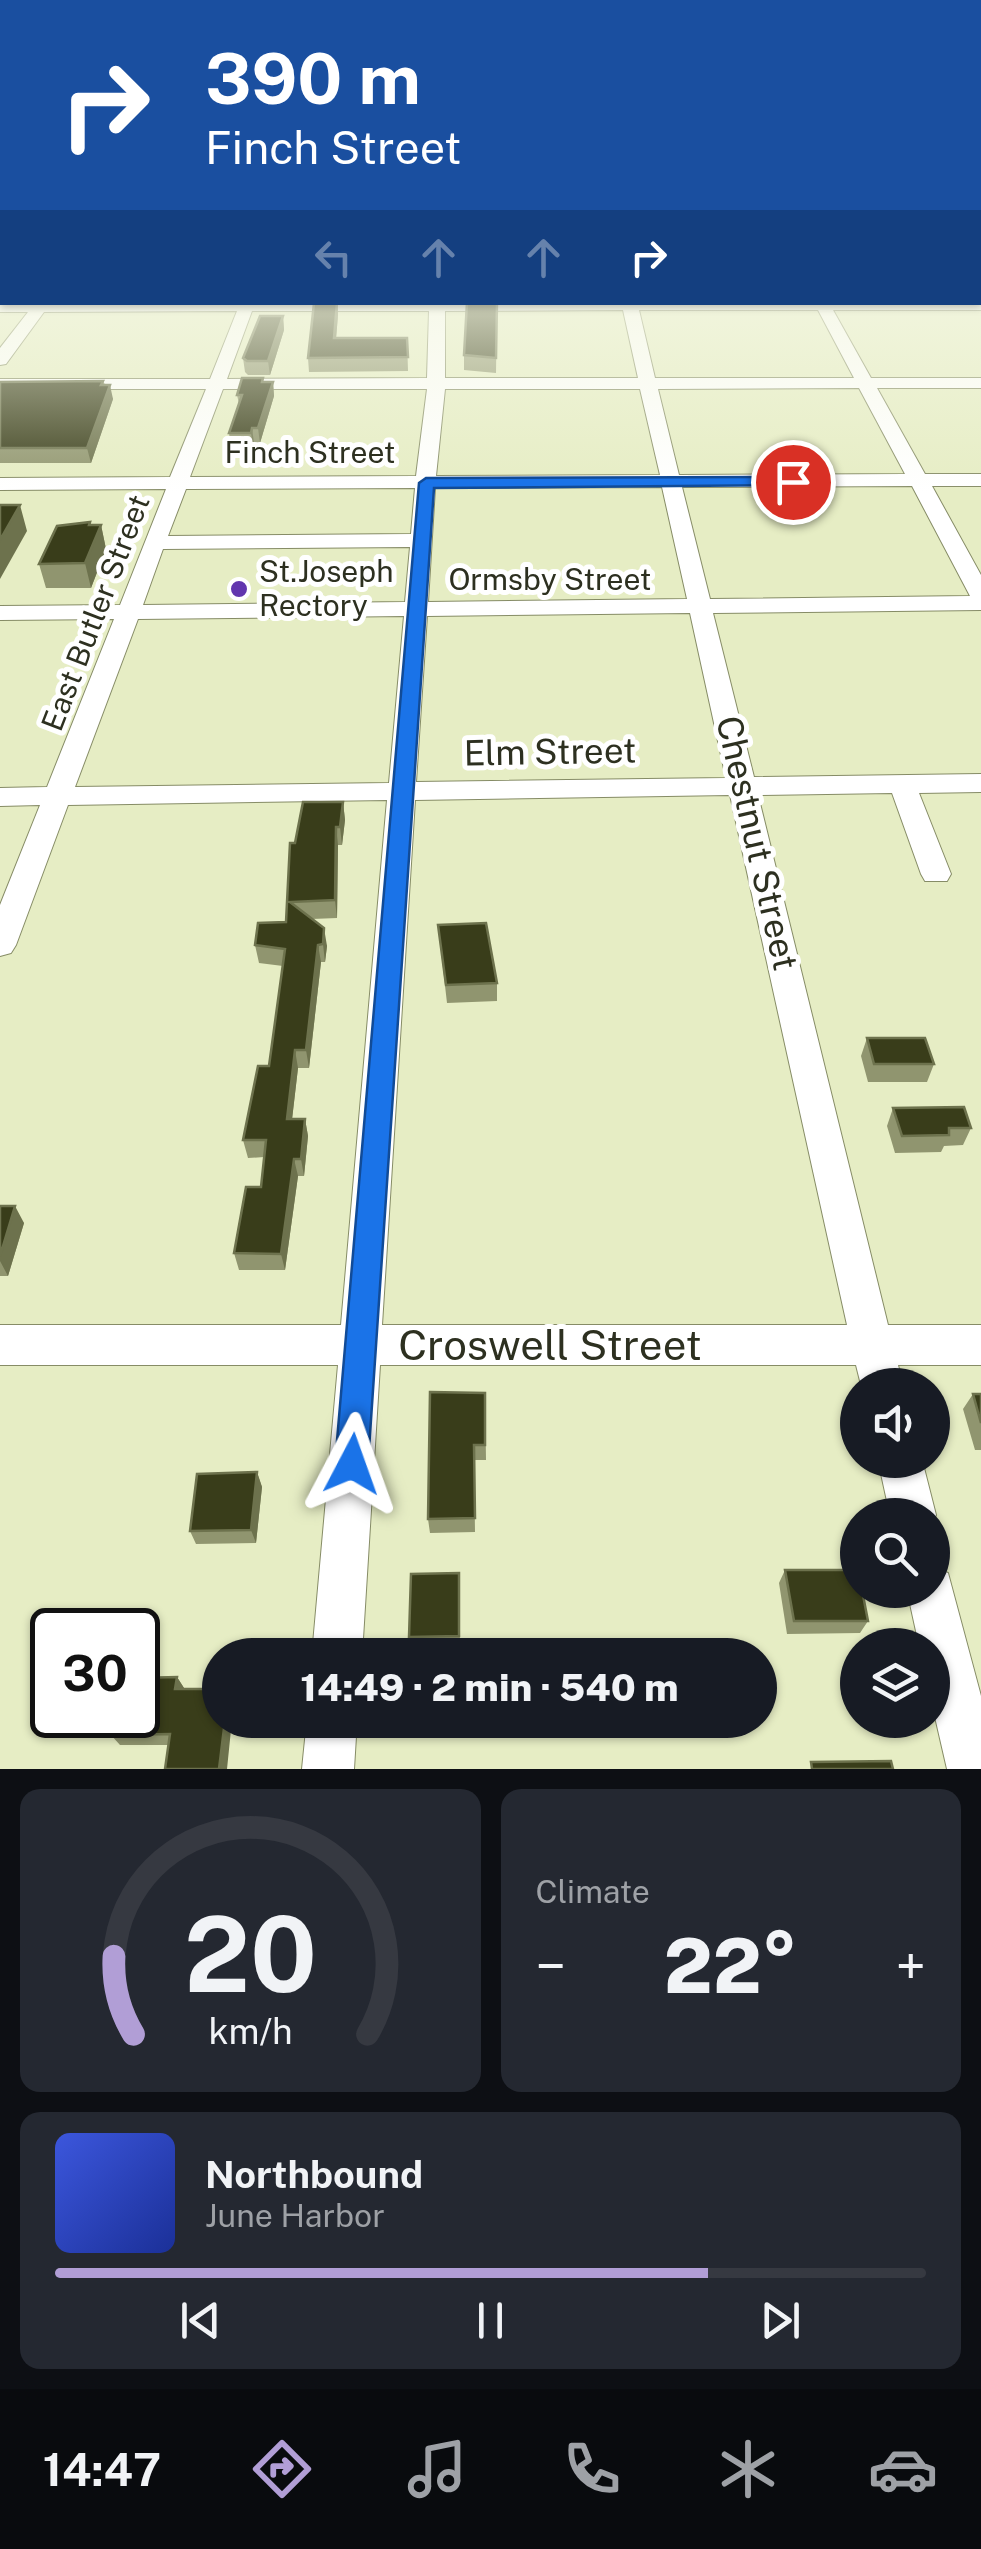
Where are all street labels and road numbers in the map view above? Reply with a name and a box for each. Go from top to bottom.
street label: Finch Street [224,434,396,470]
street label: East Butler Street [33,490,157,736]
street label: Ormsby Street [448,561,652,597]
street label: Chestnut Street [708,712,807,974]
street label: Elm Street [463,729,637,774]
street label: Croswell Street [398,1320,702,1369]

